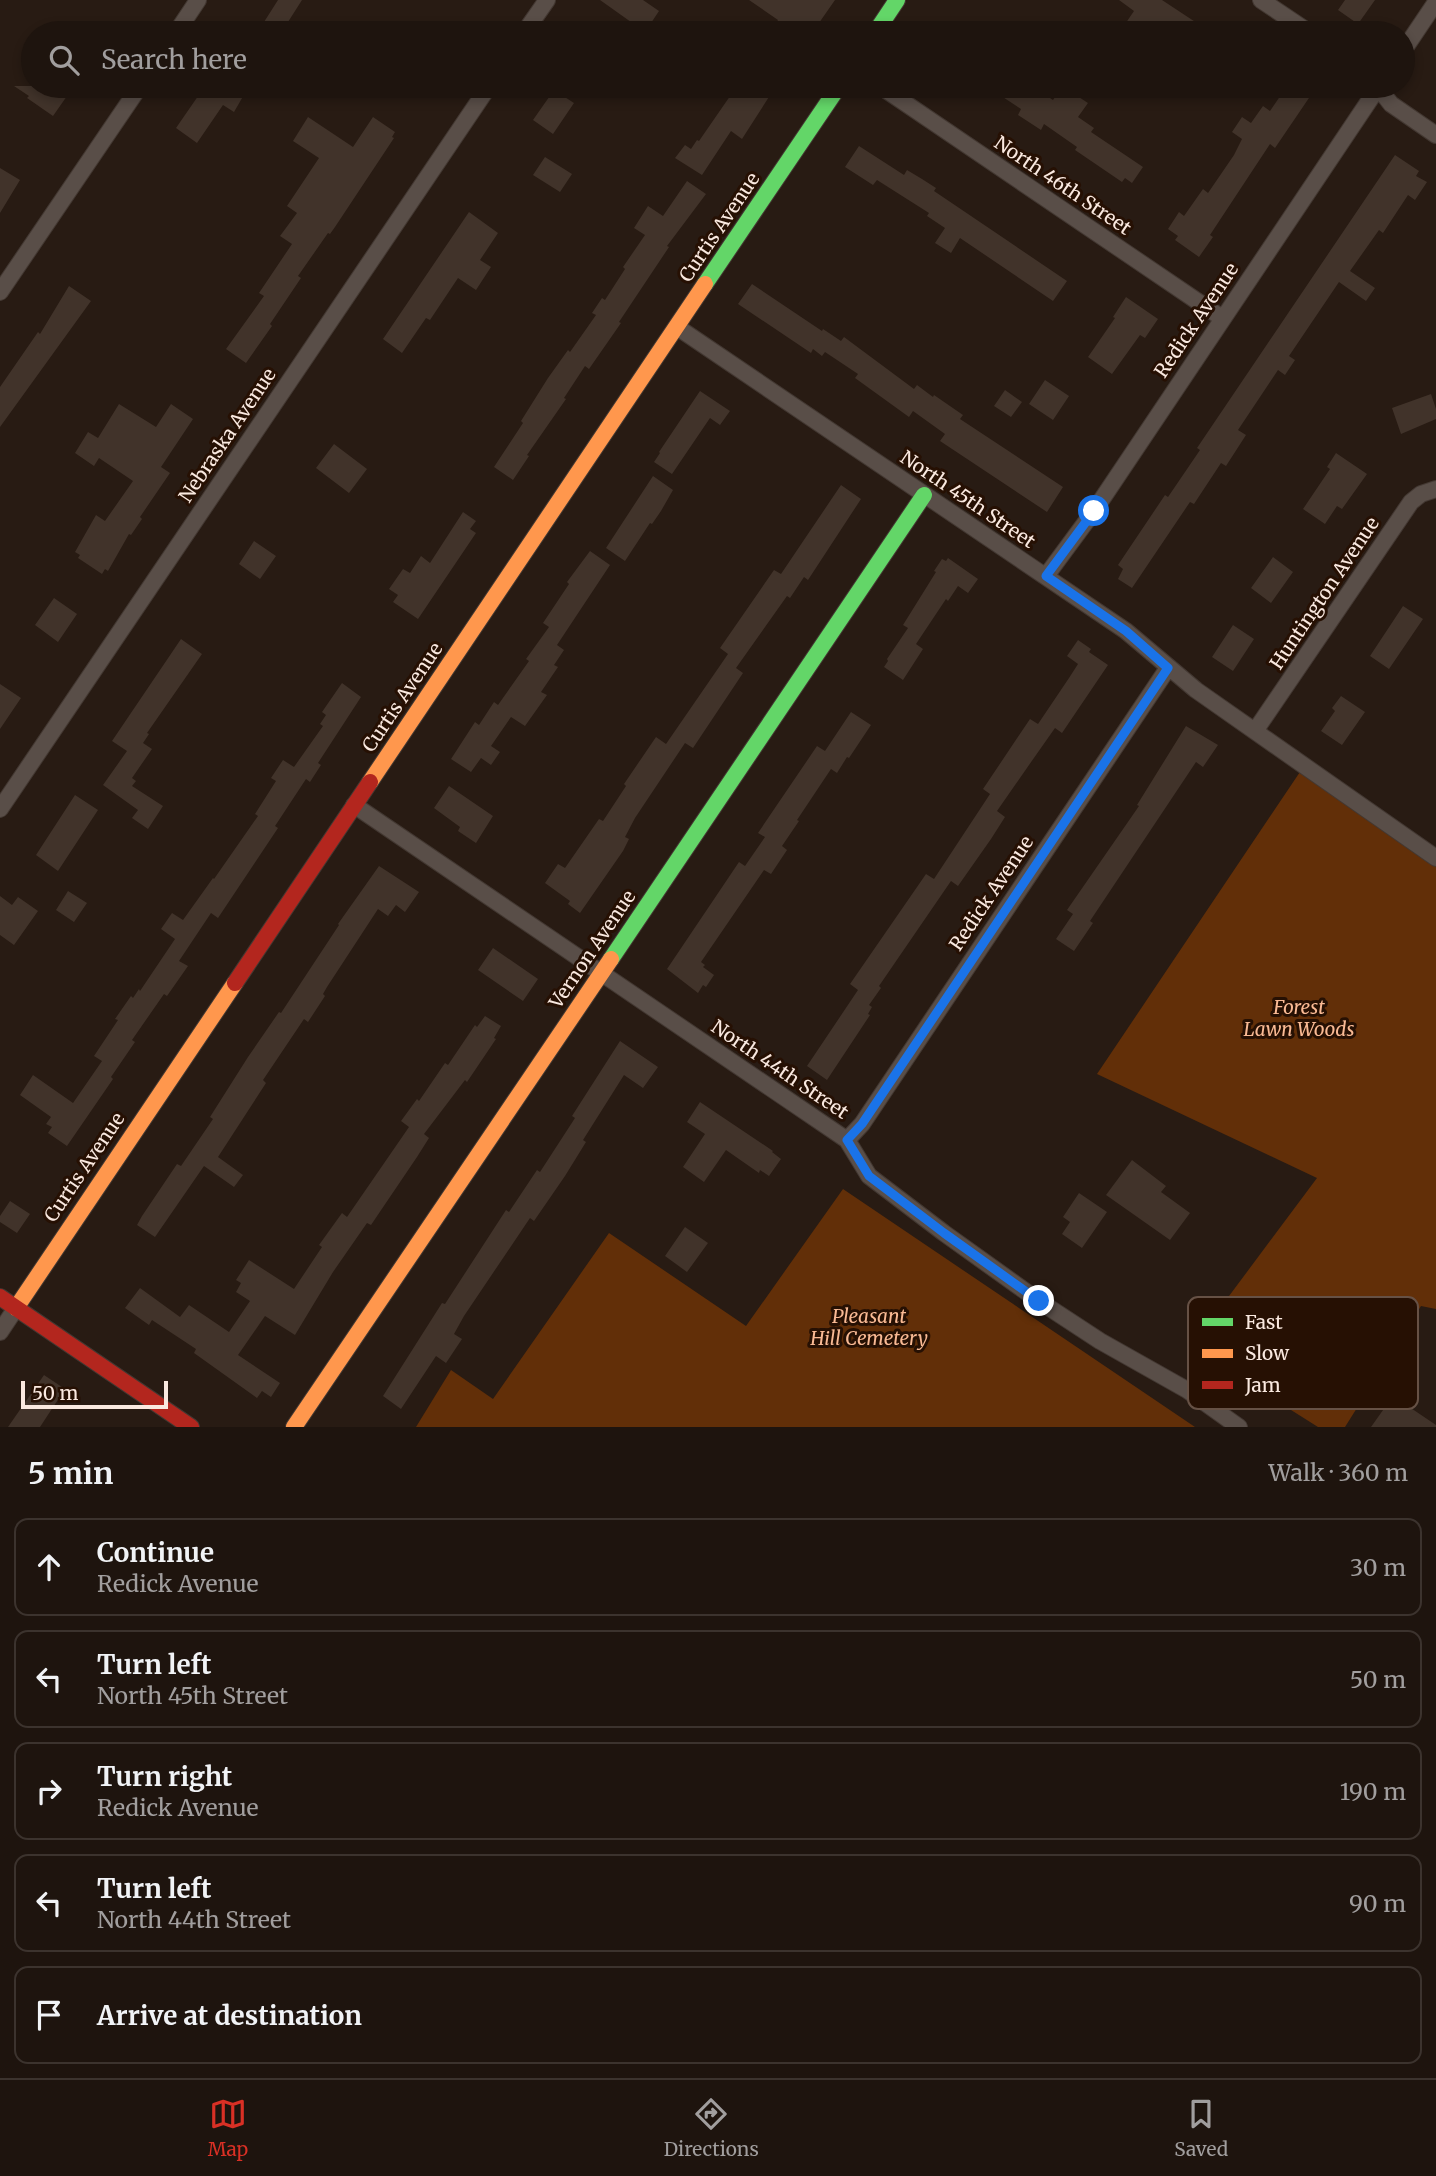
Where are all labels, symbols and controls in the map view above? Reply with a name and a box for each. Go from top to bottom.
search box [21,21,1415,98]
icon: search [45,41,83,79]
text: Search here [101,43,247,76]
street label: North 46th Street [990,130,1137,240]
street label: Curtis Avenue [674,168,764,286]
street label: Redick Avenue [1149,258,1243,382]
street label: Nebraska Avenue [173,363,281,507]
street label: North 45th Street [896,445,1041,553]
route start [1078,495,1109,526]
street label: Huntington Avenue [1264,512,1384,674]
street label: Curtis Avenue [357,638,447,756]
street label: Redick Avenue [944,831,1038,955]
street label: Vernon Avenue [543,885,640,1014]
park label: Forest Lawn Woods [1243,995,1355,1041]
street label: North 44th Street [707,1014,854,1124]
street label: Curtis Avenue [39,1108,129,1226]
route end [1023,1285,1054,1316]
legend [1188,1297,1418,1409]
park label: Pleasant Hill Cemetery [809,1304,928,1350]
text: Fast [1245,1310,1283,1334]
text: Slow [1245,1341,1290,1365]
text: Jam [1244,1373,1281,1397]
scale bar [21,1378,168,1410]
text: 50 m [32,1381,78,1405]
text: 5 min [28,1454,113,1492]
text: Walk · 360 m [1268,1458,1408,1487]
text: Continue [97,1536,214,1569]
icon: ahead [30,1548,68,1586]
text: 30 m [1350,1553,1406,1582]
text: Redick Avenue [97,1569,259,1598]
text: Turn left [97,1648,211,1681]
icon: left [30,1660,68,1698]
text: 50 m [1350,1665,1406,1694]
text: North 45th Street [97,1681,288,1710]
text: Turn right [97,1760,232,1793]
icon: right [30,1772,68,1810]
text: 190 m [1340,1777,1406,1806]
text: Redick Avenue [97,1793,259,1822]
text: Turn left [97,1872,211,1905]
icon: left [30,1884,68,1922]
text: 90 m [1349,1889,1406,1918]
text: North 44th Street [97,1905,291,1934]
icon: arrive [30,1996,68,2034]
text: Arrive at destination [97,1999,362,2032]
tab: Map [208,2095,248,2161]
tab: Directions [664,2095,759,2161]
tab: Saved [1174,2095,1228,2161]

